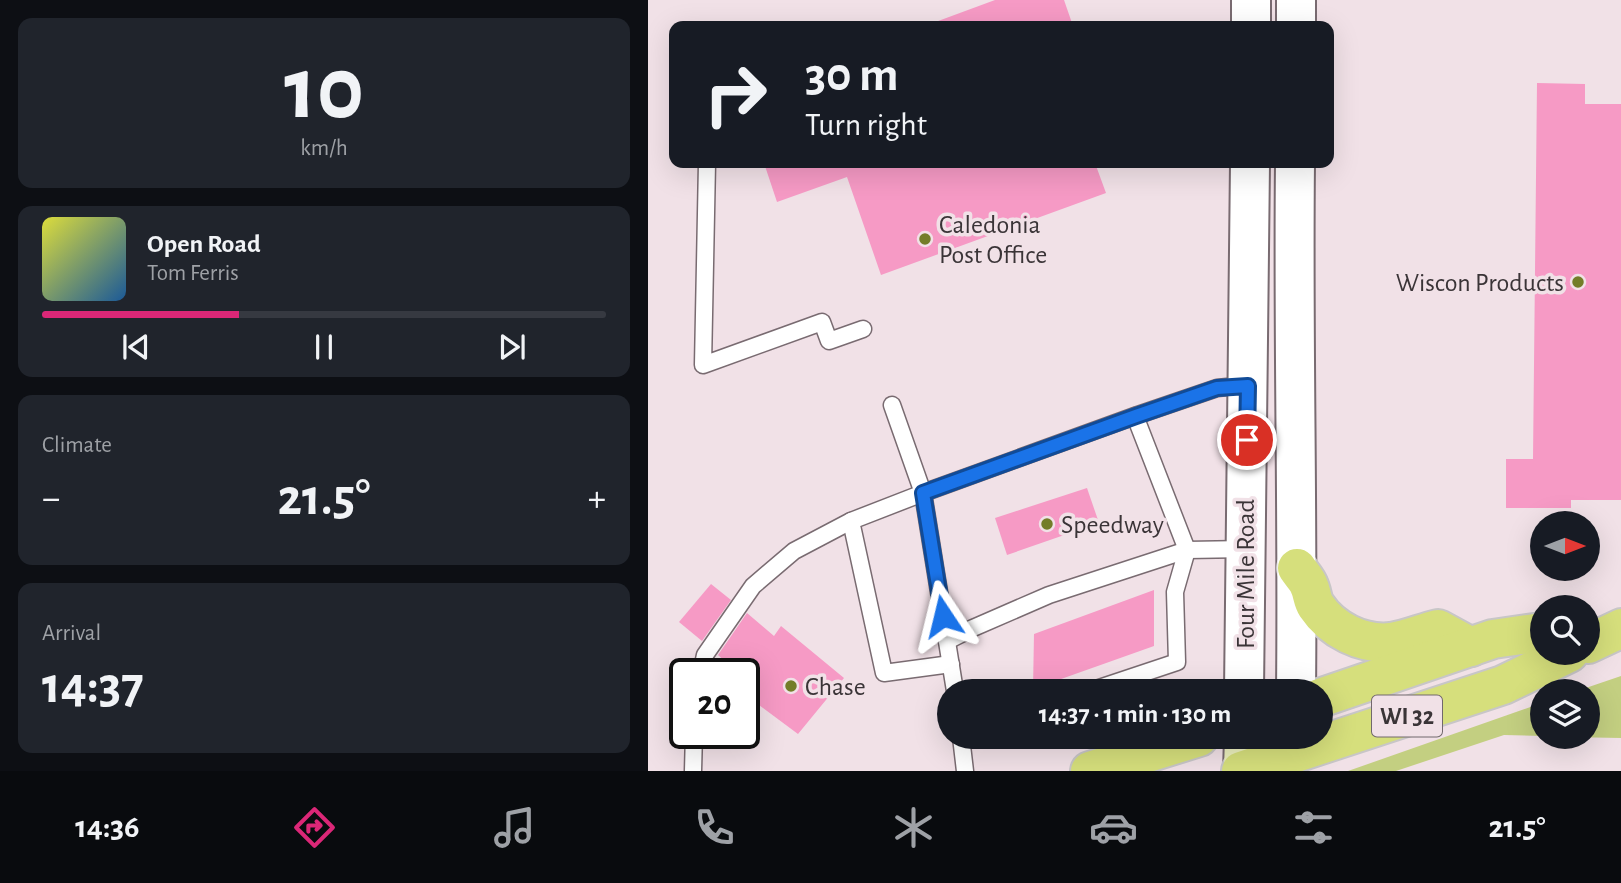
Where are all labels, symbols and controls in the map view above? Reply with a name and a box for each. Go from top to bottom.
text: 10 [284,44,364,135]
icon: right [690,49,781,140]
text: 30 m [805,51,899,100]
text: Turn right [805,109,927,141]
text: km/h [300,137,348,160]
place label: Caledonia Post Office [939,212,1047,268]
text: Open Road [147,231,261,257]
marker: Caledonia Post Office [917,231,933,247]
text: Tom Ferris [147,262,239,285]
place label: Wiscon Products [1396,270,1564,296]
marker: Wiscon Products [1570,274,1586,290]
icon: previous [117,328,155,366]
icon: pause [305,328,343,366]
icon: next [493,328,531,366]
pin [1217,410,1277,470]
icon: arrive [1228,421,1266,459]
text: Climate [42,434,112,457]
text: 21.5° [278,472,370,524]
text: − [42,480,60,518]
text: + [588,480,606,518]
street label: Four Mile Road [1233,499,1259,649]
north arrow [1530,511,1600,581]
map controls [1530,511,1600,749]
place label: Speedway [1061,512,1164,538]
marker: Speedway [1039,516,1055,532]
position arrow [906,579,980,653]
button: search [1530,595,1600,665]
text: Arrival [42,622,101,645]
speed limit sign: 20 [669,658,760,749]
text: 14:37 [42,660,144,712]
place label: Chase [805,674,866,700]
marker: Chase [783,678,799,694]
button: layers [1530,679,1600,749]
road number: WI 32 [1372,696,1442,736]
text: 14:37 · 1 min · 130 m [1039,701,1231,727]
icon: directions [290,803,339,852]
icon: music [490,803,539,852]
icon: phone [690,803,739,852]
icon: climate [889,803,938,852]
icon: car [1089,803,1138,852]
icon: filters [1289,803,1338,852]
text: 14:36 [75,811,140,843]
text: 21.5° [1488,811,1546,843]

